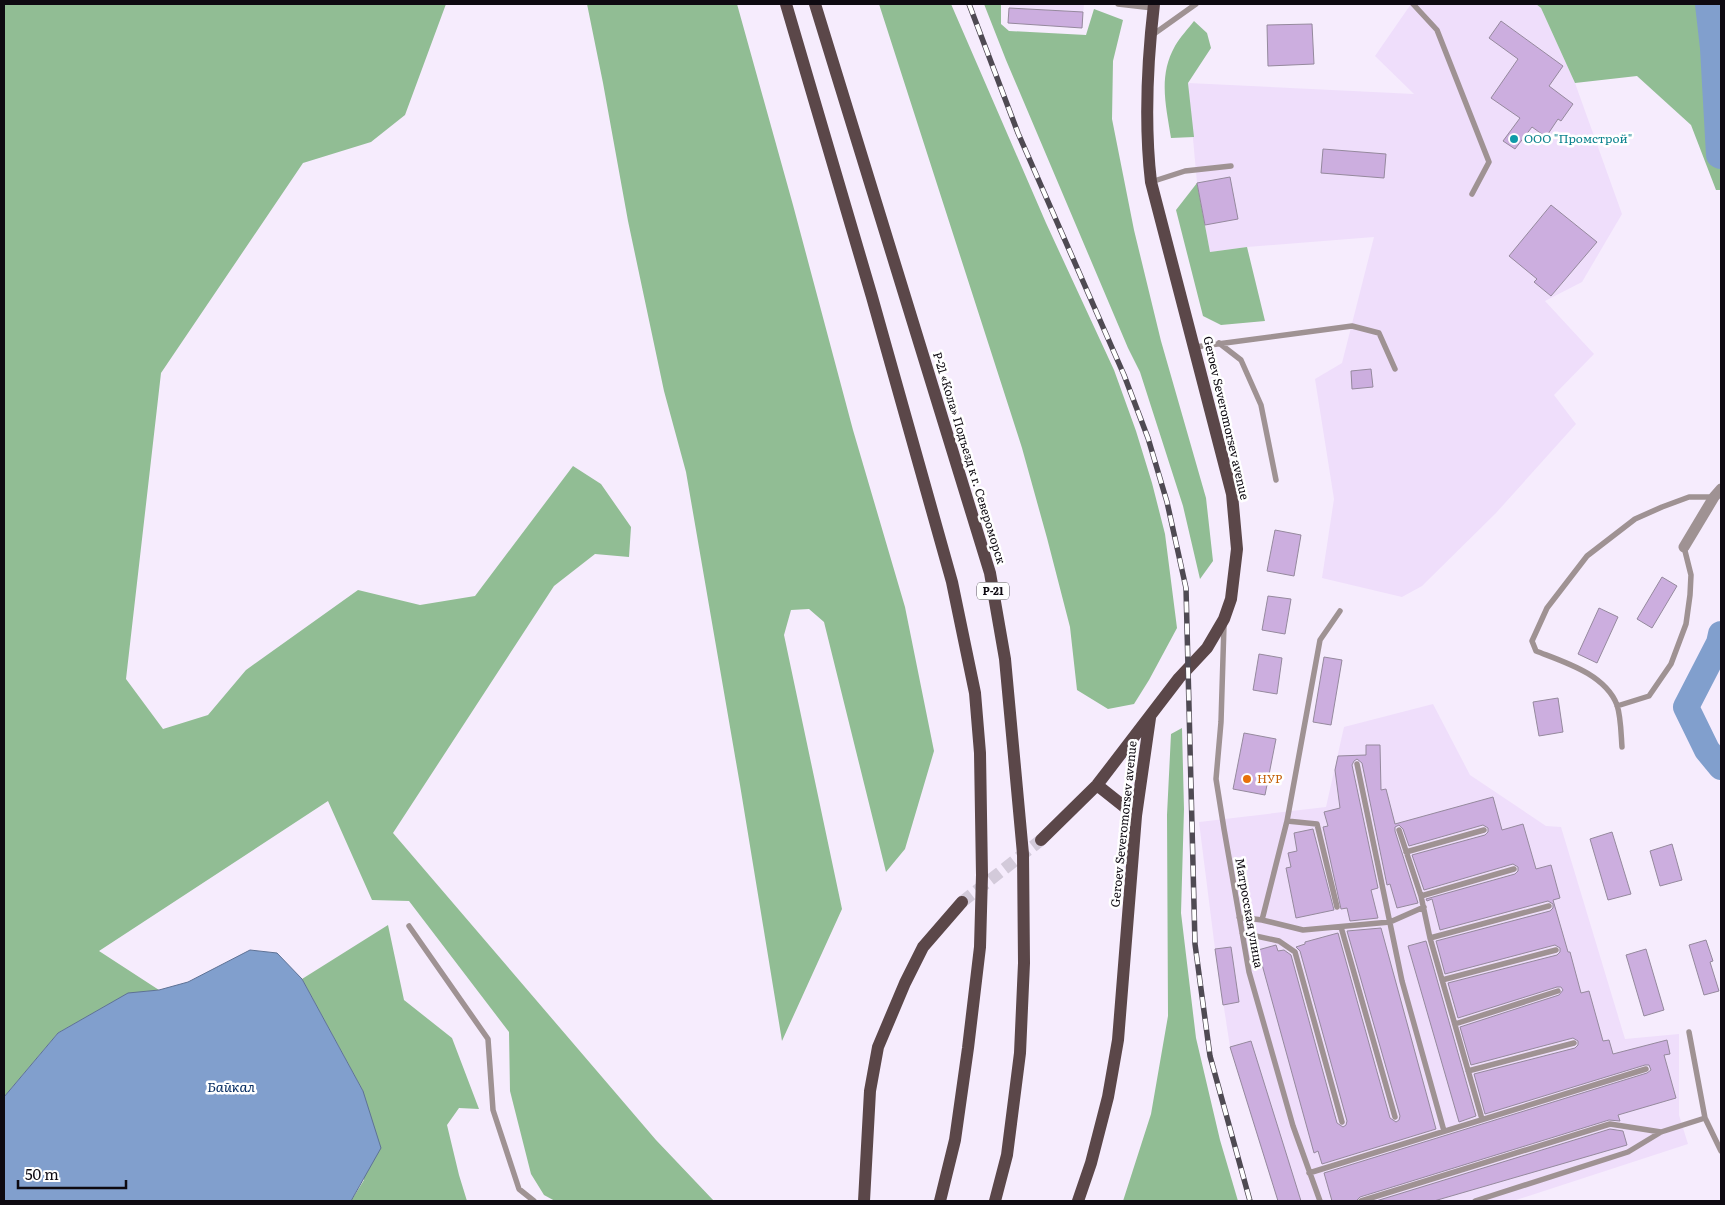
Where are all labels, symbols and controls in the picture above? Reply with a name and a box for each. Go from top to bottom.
place label: ООО "Промстрой" [1524,129,1632,147]
marker: ООО "Промстрой" [1508,133,1520,145]
street label: Geroev Severomorsev avenue [1199,334,1255,501]
street label: Р-21 «Кола» Подъезд к г. Североморск [929,349,1011,566]
road number: Р-21 [977,582,1009,600]
street label: Geroev Severomorsev avenue [1105,740,1141,908]
place label: НУР [1257,769,1282,787]
marker: НУР [1241,773,1253,785]
street label: Матросская улица [1231,856,1269,970]
water label: Байкал [207,1076,255,1096]
scale bar [18,1158,125,1190]
text: 50 m [25,1162,59,1185]

